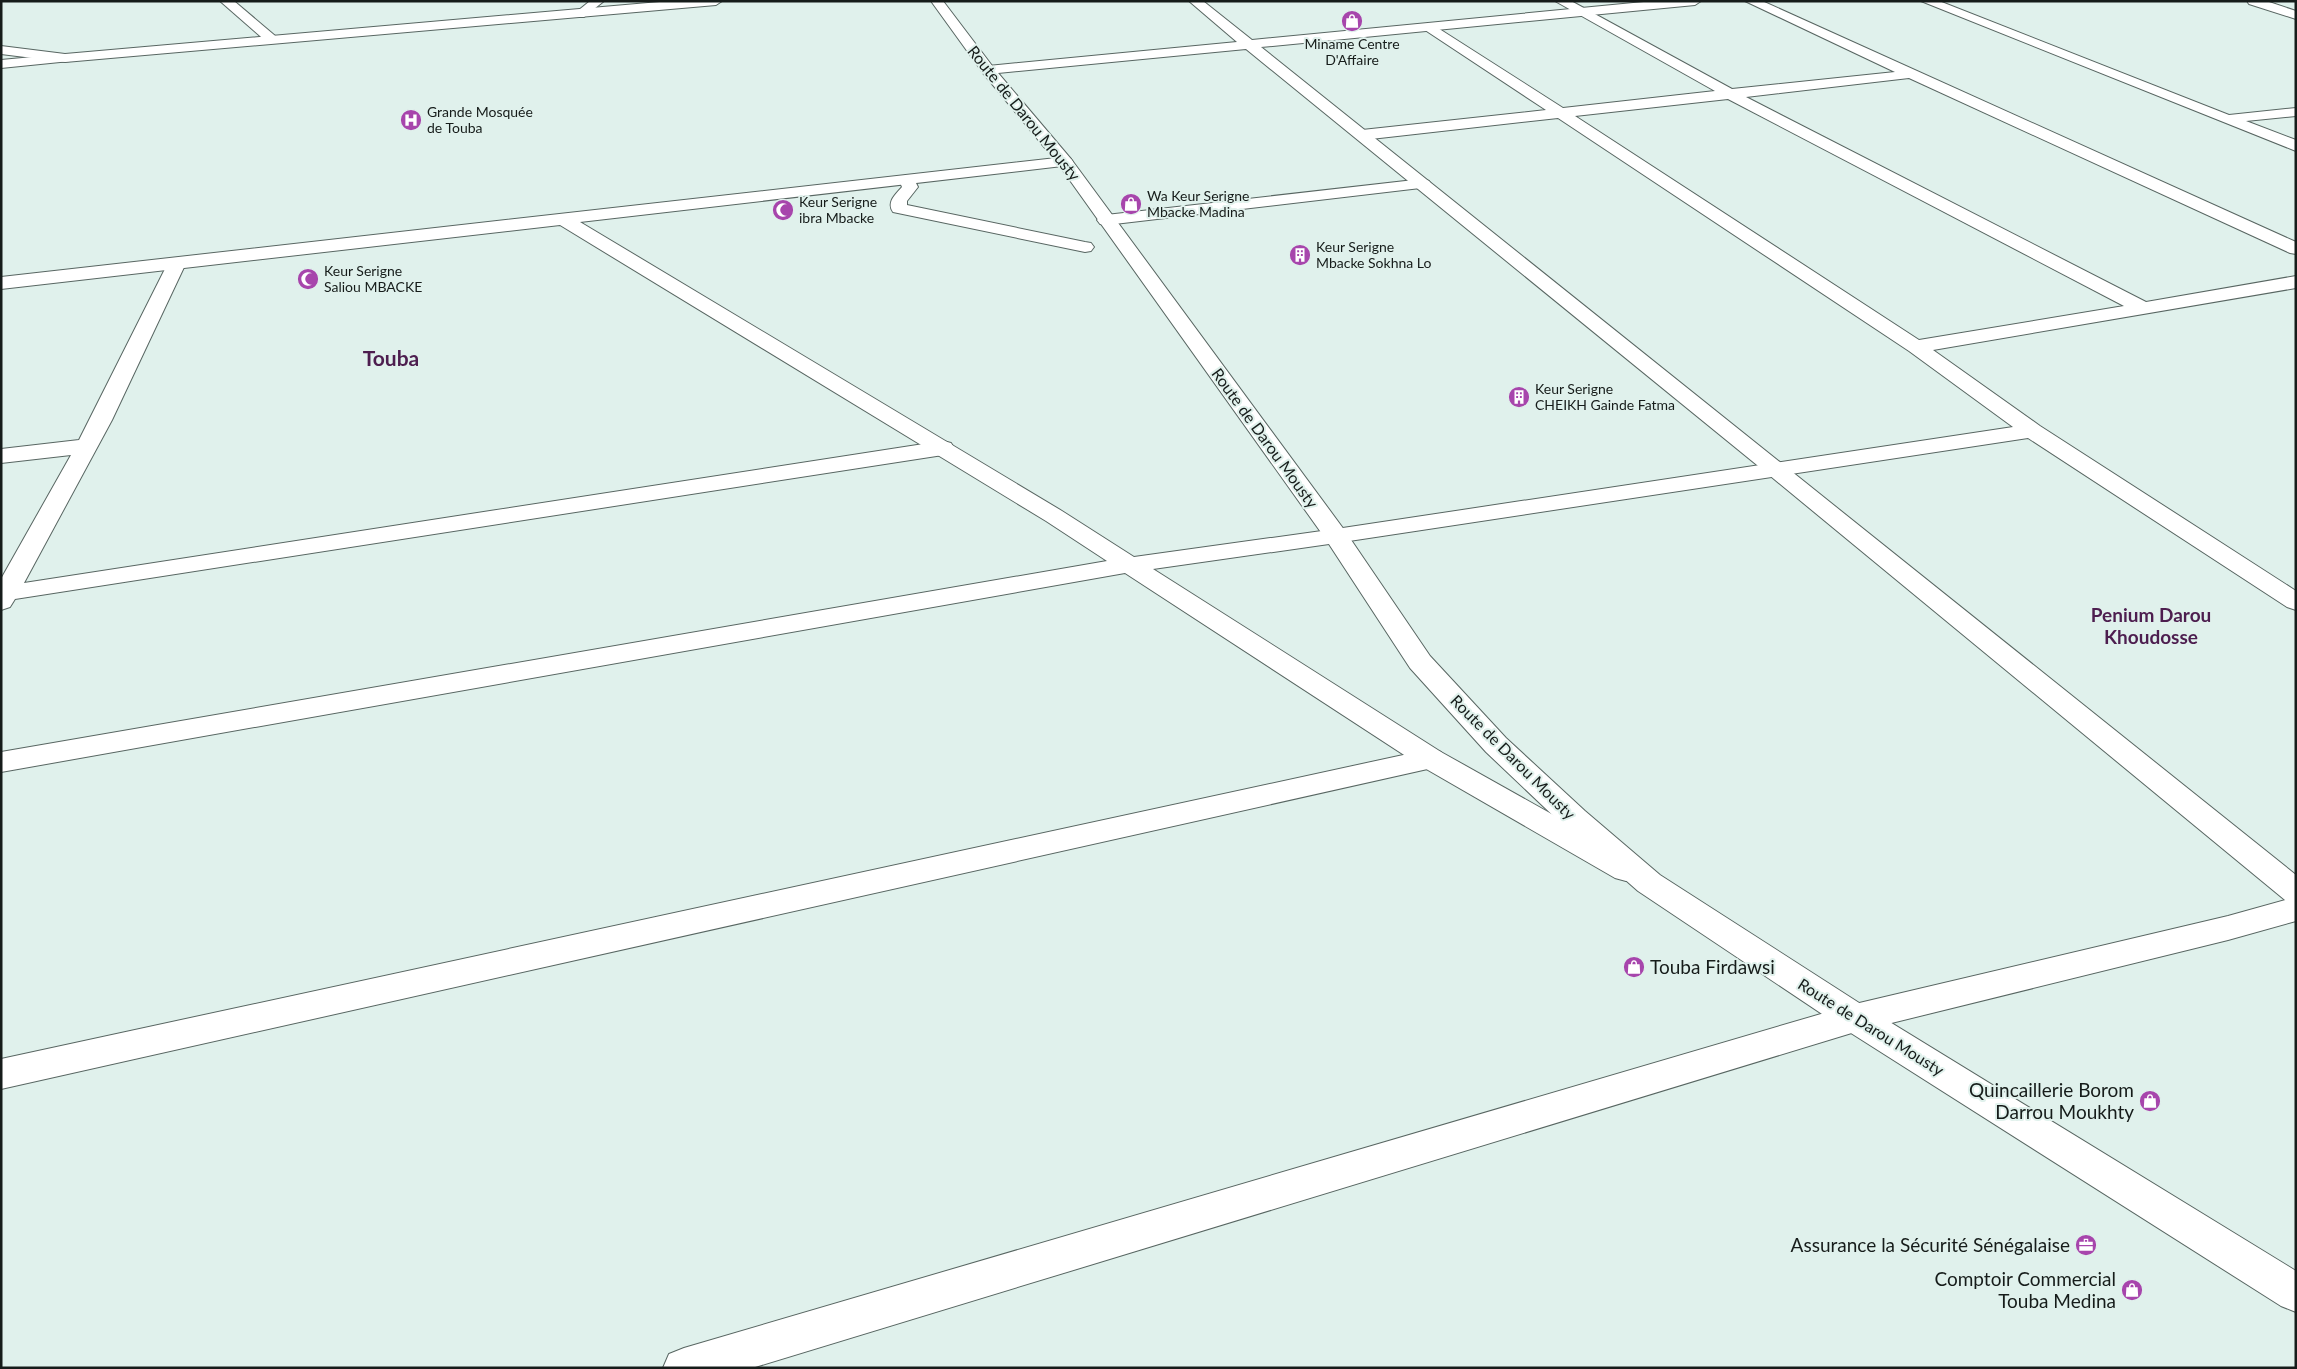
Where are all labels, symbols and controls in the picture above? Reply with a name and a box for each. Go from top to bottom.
shop icon: Miname Centre D'Affaire [1340,9,1364,33]
place label: Miname Centre D'Affaire [1304,35,1400,68]
street label: Route de Darou Mousty [964,41,1085,185]
place label: Grande Mosquée de Touba [427,103,533,136]
hospital icon: Grande Mosquée de Touba [399,108,423,132]
place label: Wa Keur Serigne Mbacke Madina [1147,187,1249,220]
shop icon: Wa Keur Serigne Mbacke Madina [1119,192,1143,216]
place label: Keur Serigne ibra Mbacke [799,193,877,226]
mosque icon: Keur Serigne ibra Mbacke [771,198,795,222]
place label: Keur Serigne Mbacke Sokhna Lo [1316,238,1432,271]
building icon: Keur Serigne Mbacke Sokhna Lo [1288,243,1312,267]
place label: Keur Serigne Saliou MBACKE [324,262,422,295]
mosque icon: Keur Serigne Saliou MBACKE [296,267,320,291]
district label: Touba [363,345,419,370]
street label: Route de Darou Mousty [1208,364,1323,512]
place label: Keur Serigne CHEIKH Gainde Fatma [1535,380,1675,413]
building icon: Keur Serigne CHEIKH Gainde Fatma [1507,385,1531,409]
district label: Penium Darou Khoudosse [2091,603,2211,648]
street label: Route de Darou Mousty [1447,690,1580,823]
shop icon: Touba Firdawsi [1622,955,1646,979]
place label: Touba Firdawsi [1650,955,1775,978]
street label: Route de Darou Mousty [1795,974,1948,1080]
place label: Quincaillerie Borom Darrou Moukhty [1969,1078,2134,1123]
shop icon: Quincaillerie Borom Darrou Moukhty [2138,1089,2162,1113]
place label: Assurance la Sécurité Sénégalaise [1791,1233,2070,1256]
office icon: Assurance la Sécurité Sénégalaise [2074,1233,2098,1257]
place label: Comptoir Commercial Touba Medina [1934,1267,2116,1312]
shop icon: Comptoir Commercial Touba Medina [2120,1278,2144,1302]

